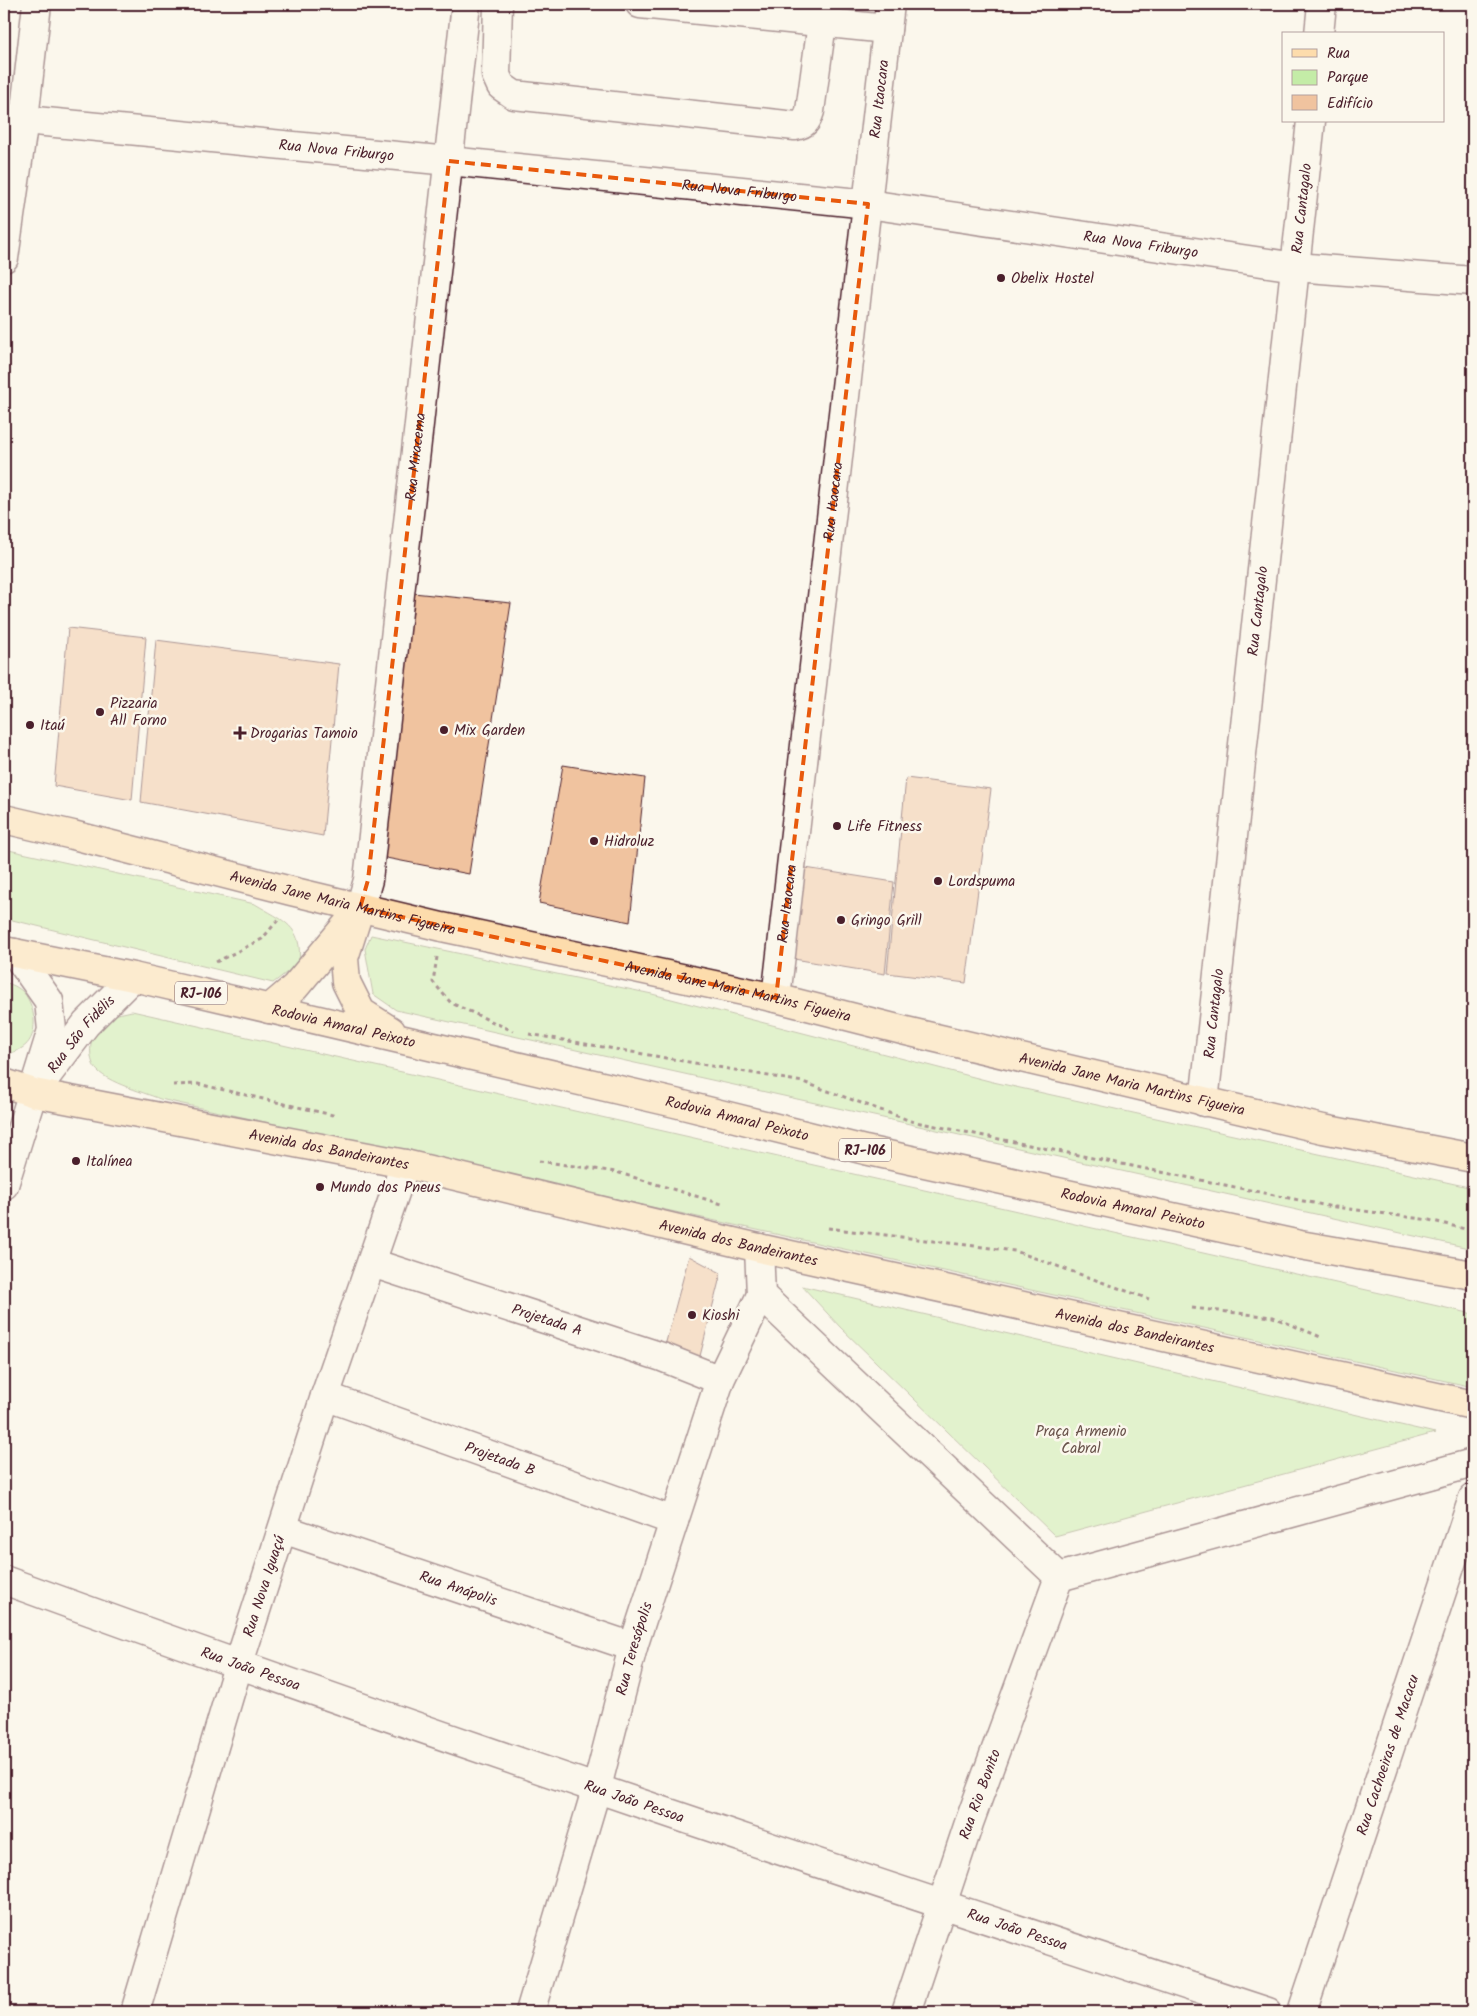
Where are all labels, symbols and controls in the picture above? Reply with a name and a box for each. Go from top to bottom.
legend [1282,32,1444,122]
text: Rua [1327,42,1350,66]
street label: Rua Itaocara [864,58,897,140]
text: Parque [1327,66,1368,90]
text: Edifício [1327,92,1373,116]
street label: Rua Nova Friburgo [278,134,395,169]
street label: Rua Cantagalo [1286,162,1319,255]
street label: Rua Nova Friburgo [680,174,798,210]
street label: Rua Nova Friburgo [1082,225,1200,265]
place label: Obelix Hostel [1011,267,1094,291]
marker: Obelix Hostel [995,272,1007,284]
street label: Rua Miracema [399,411,433,502]
street label: Rua Itaocara [818,461,850,542]
street label: Rua Cantagalo [1242,564,1275,657]
place label: Pizzaria All Forno [110,692,167,733]
marker: Pizzaria All Forno [94,706,106,718]
place label: Itaú [40,714,65,738]
marker: Itaú [24,719,36,731]
place label: Mix Garden [454,719,525,743]
place label: Drogarias Tamoio [250,722,358,746]
marker: Mix Garden [438,724,450,736]
marker: Drogarias Tamoio [234,727,246,739]
place label: Life Fitness [847,815,923,839]
marker: Life Fitness [831,820,843,832]
place label: Hidroluz [604,830,655,854]
marker: Hidroluz [588,835,600,847]
street label: Rua Itaocara [771,863,804,944]
street label: Avenida Jane Maria Martins Figueira [227,865,458,943]
place label: Lordspuma [948,870,1015,894]
marker: Lordspuma [932,875,944,887]
place label: Gringo Grill [851,909,922,933]
marker: Gringo Grill [835,914,847,926]
street label: Avenida Jane Maria Martins Figueira [622,955,854,1030]
street label: Rua Cantagalo [1198,967,1232,1060]
road number: RJ-106 [175,981,227,1004]
street label: Rua São Fidélis [42,989,122,1079]
street label: Rodovia Amaral Peixoto [269,999,418,1055]
street label: Avenida Jane Maria Martins Figueira [1016,1047,1247,1123]
street label: Rodovia Amaral Peixoto [663,1090,811,1149]
street label: Avenida dos Bandeirantes [247,1123,412,1178]
road number: RJ-106 [839,1138,891,1162]
place label: Italínea [86,1150,133,1174]
marker: Italínea [70,1155,82,1167]
place label: Mundo dos Pneus [330,1176,441,1200]
marker: Mundo dos Pneus [314,1181,326,1193]
street label: Rodovia Amaral Peixoto [1058,1182,1207,1237]
street label: Avenida dos Bandeirantes [656,1214,821,1274]
street label: Projetada A [508,1298,585,1343]
street label: Avenida dos Bandeirantes [1053,1302,1217,1361]
place label: Kioshi [702,1304,741,1328]
marker: Kioshi [686,1309,698,1321]
park label: Praça Armenio Cabral [1035,1420,1127,1461]
street label: Projetada B [461,1436,538,1483]
street label: Rua Nova Iguaçú [237,1532,293,1640]
street label: Rua Anápolis [416,1565,501,1614]
street label: Rua Teresópolis [610,1598,660,1698]
street label: Rua João Pessoa [197,1641,303,1698]
street label: Rua Cachoeiras de Macacu [1351,1672,1426,1839]
street label: Rua Rio Bonito [953,1746,1008,1843]
street label: Rua João Pessoa [581,1774,687,1830]
street label: Rua João Pessoa [964,1903,1070,1958]

